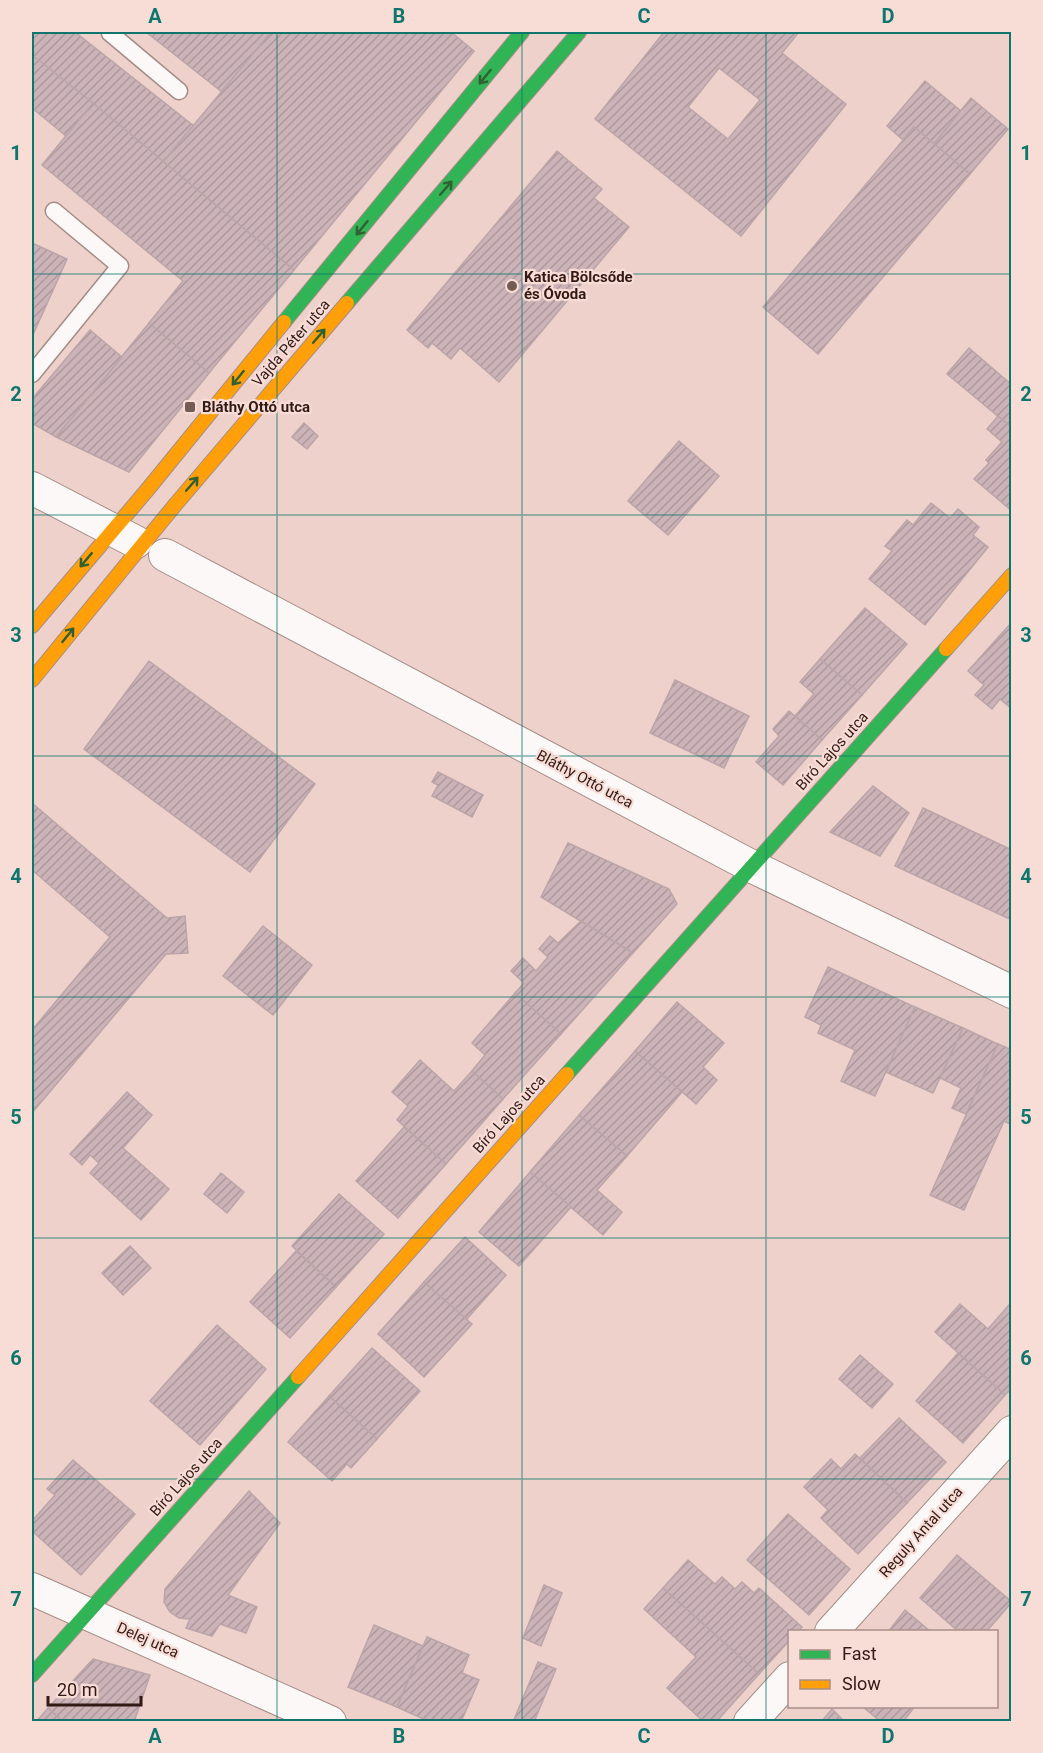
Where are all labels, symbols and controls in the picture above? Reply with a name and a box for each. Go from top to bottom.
text: A [148,4,162,28]
text: B [393,4,405,28]
text: C [637,4,651,28]
text: D [882,4,895,28]
one-way arrow [479,69,492,85]
text: 1 [10,141,22,165]
text: 1 [1020,141,1032,165]
one-way arrow [439,181,453,196]
one-way arrow [355,219,368,235]
place label: Katica Bölcsőde és Óvoda [524,268,633,303]
marker: Katica Bölcsőde és Óvoda [505,279,519,293]
street label: Vajda Péter utca [248,296,334,390]
one-way arrow [312,329,326,344]
one-way arrow [231,370,245,385]
text: 2 [10,382,22,406]
text: 2 [1020,382,1032,406]
place label: Bláthy Ottó utca [202,398,310,416]
marker: Bláthy Ottó utca [183,400,197,414]
one-way arrow [185,477,199,492]
one-way arrow [79,552,93,567]
text: 3 [10,623,22,647]
text: 3 [1020,623,1032,647]
one-way arrow [62,627,75,643]
street label: Bíró Lajos utca [792,708,872,794]
street label: Bláthy Ottó utca [534,746,636,812]
text: 4 [10,864,22,888]
text: 4 [1020,864,1032,888]
street label: Bíró Lajos utca [469,1071,549,1157]
text: 5 [10,1105,22,1129]
text: 5 [1020,1105,1032,1129]
text: 6 [10,1346,22,1370]
text: 6 [1020,1346,1032,1370]
street label: Bíró Lajos utca [146,1434,226,1520]
street label: Reguly Antal utca [875,1483,967,1581]
text: 7 [10,1587,22,1611]
text: 7 [1020,1587,1032,1611]
street label: Delej utca [114,1618,182,1662]
legend [788,1630,998,1708]
text: Fast [842,1643,877,1664]
scale bar [48,1669,141,1707]
text: Slow [842,1673,881,1694]
text: 20 m [57,1679,97,1700]
text: A [148,1724,162,1748]
text: B [393,1724,405,1748]
text: C [637,1724,651,1748]
text: D [882,1724,895,1748]

